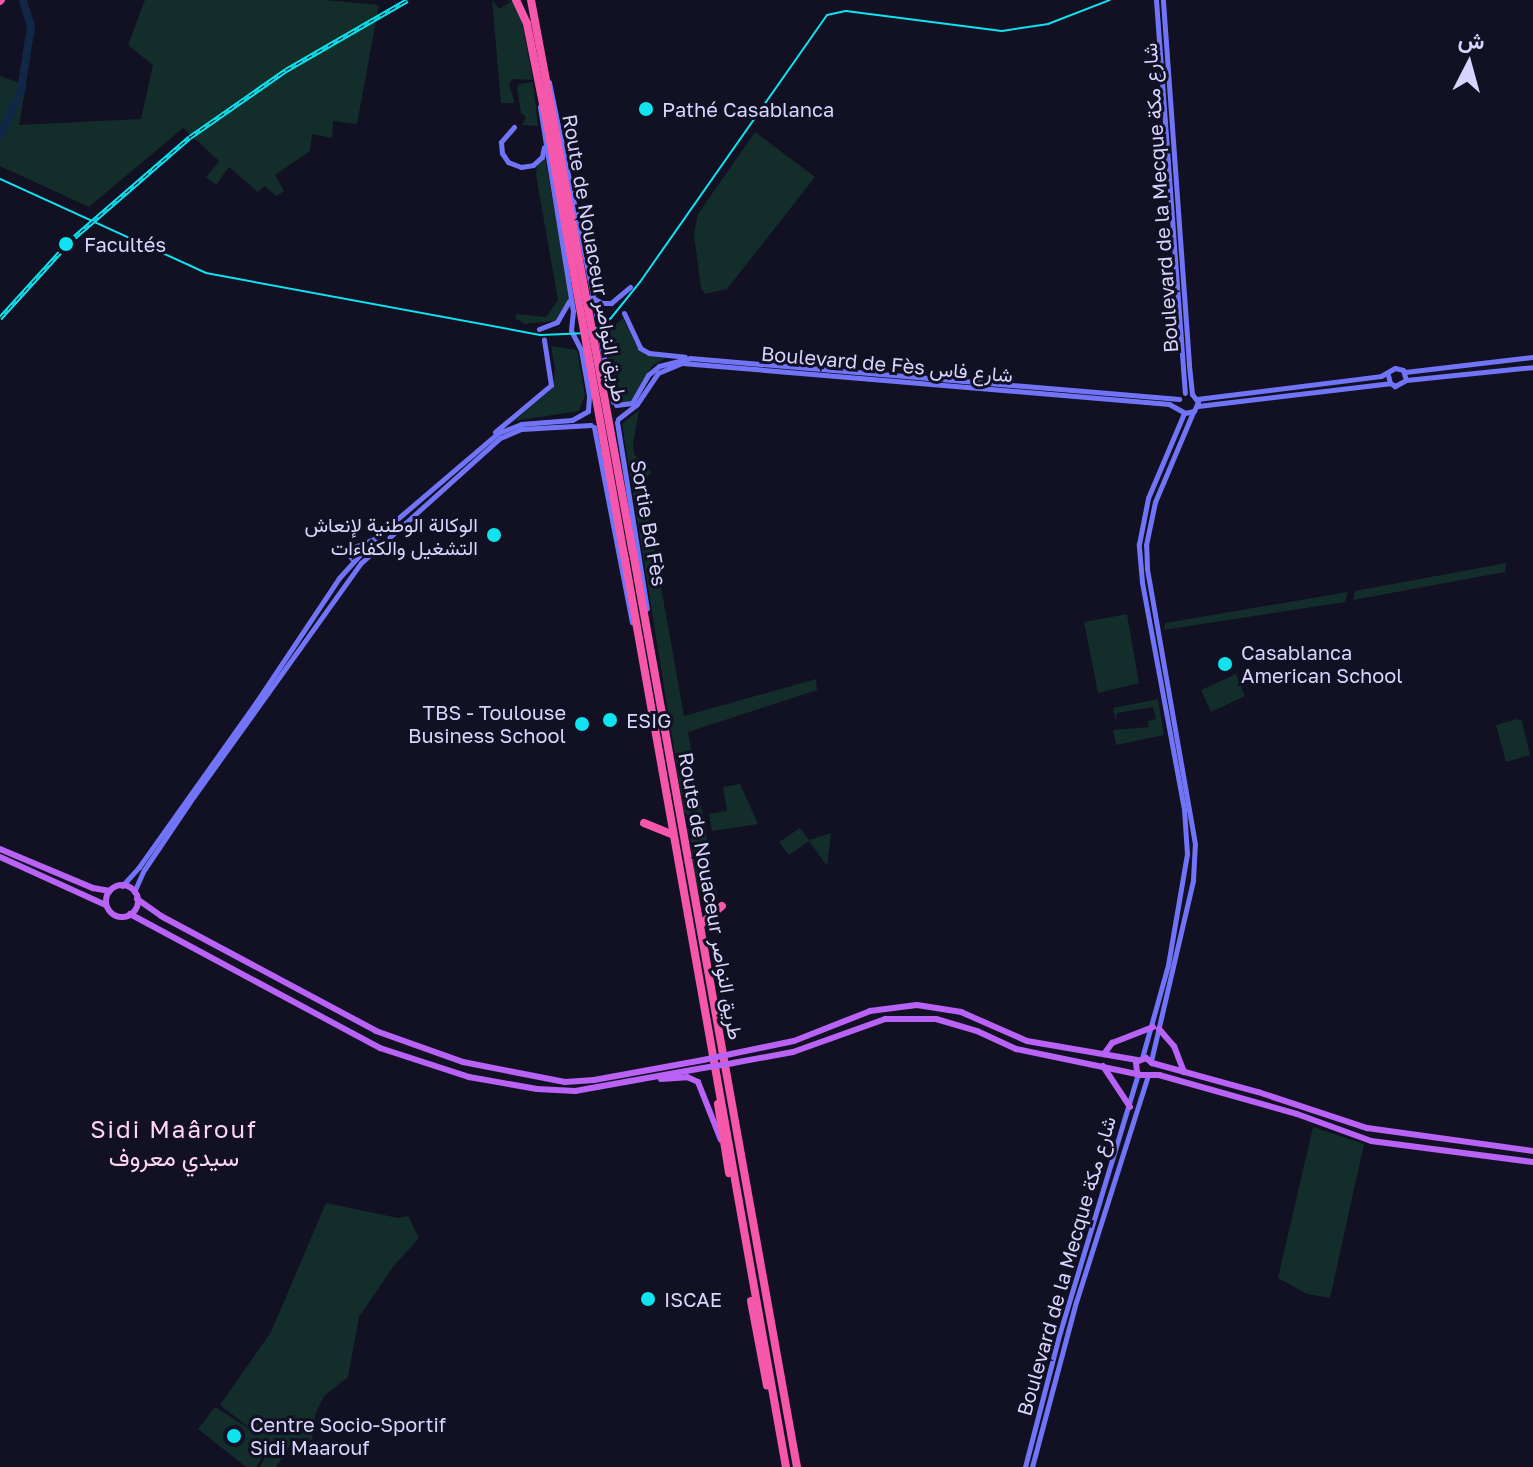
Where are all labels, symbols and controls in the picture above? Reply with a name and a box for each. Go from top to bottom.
north arrow [1429,24,1509,104]
text: ش [1457,25,1486,54]
street label: Boulevard de la Mecque شارع مكة [1137,42,1183,354]
place label: Pathé Casablanca [662,97,834,121]
marker: Pathé Casablanca [637,100,655,118]
street label: Route de Nouaceur طريق النواصر [558,112,632,404]
place label: Facultés [84,232,166,256]
marker: Facultés [55,233,77,255]
street label: Boulevard de Fès شارع فاس [760,341,1014,387]
street label: Sortie Bd Fès [626,458,672,588]
place label: الوكالة الوطنية لإنعاش التشغيل والكفاءات [304,512,478,559]
marker: الوكالة الوطنية لإنعاش التشغيل والكفاءات [485,526,503,544]
place label: Casablanca American School [1241,640,1403,687]
marker: Casablanca American School [1216,655,1234,673]
place label: TBS - Toulouse Business School [408,700,566,747]
place label: ESIG [626,708,671,732]
marker: ESIG [601,711,619,729]
marker: TBS - Toulouse Business School [573,715,591,733]
street label: Route de Nouaceur طريق النواصر [674,750,748,1042]
street label: Boulevard de la Mecque شارع مكة [1012,1113,1120,1419]
district label: Sidi Maârouf سيدي معروف [90,1115,258,1171]
place label: ISCAE [664,1287,722,1311]
marker: ISCAE [639,1290,657,1308]
place label: Centre Socio-Sportif Sidi Maarouf [250,1412,446,1459]
marker: Centre Socio-Sportif Sidi Maarouf [225,1427,243,1445]

